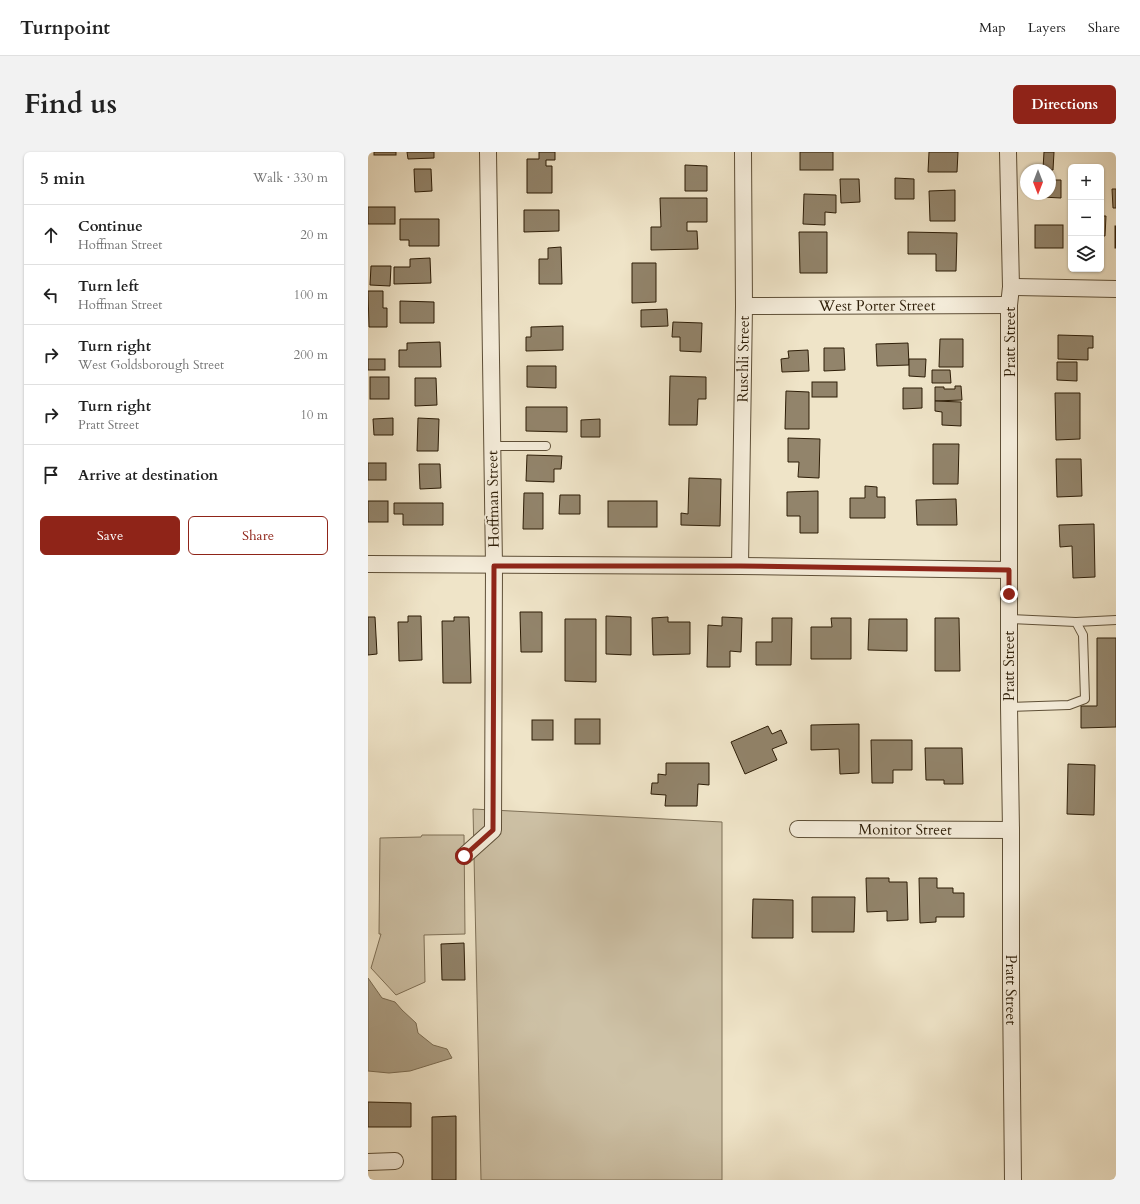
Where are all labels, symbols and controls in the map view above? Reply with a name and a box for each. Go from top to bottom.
text: Turnpoint [20,15,110,41]
text: Map [979,18,1006,37]
text: Layers [1028,18,1066,37]
text: Share [1088,18,1120,37]
text: Find us [24,85,117,123]
button: Directions [1013,85,1116,124]
north arrow [1020,164,1056,200]
map controls [1068,164,1104,272]
button: + [1068,164,1104,200]
text: 5 min [40,167,85,190]
text: Walk · 330 m [253,169,328,187]
button: − [1068,200,1104,236]
text: Continue [78,216,143,236]
icon: ahead [40,224,62,246]
text: 20 m [300,226,328,244]
text: Hoffman Street [78,236,162,254]
button: layers [1068,236,1104,272]
text: Turn left [78,276,139,296]
icon: left [40,284,62,306]
text: 100 m [294,286,328,304]
street label: West Porter Street [818,295,936,316]
text: Hoffman Street [78,296,162,314]
street label: Pratt Street [1000,307,1020,377]
street label: Ruschli Street [733,315,754,403]
text: Turn right [78,336,151,356]
icon: right [40,344,62,366]
text: 200 m [294,346,328,364]
text: West Goldsborough Street [78,356,224,374]
text: Turn right [78,396,151,416]
icon: right [40,404,62,426]
text: 10 m [300,406,328,424]
text: Pratt Street [78,416,139,434]
street label: Hoffman Street [482,450,504,548]
icon: arrive [40,464,62,486]
text: Arrive at destination [78,465,218,485]
button: Save [40,516,180,555]
button: Share [188,516,328,555]
route end [1000,585,1018,603]
street label: Pratt Street [999,631,1019,701]
street label: Monitor Street [858,819,952,840]
route start [455,847,473,865]
street label: Pratt Street [1001,955,1021,1025]

